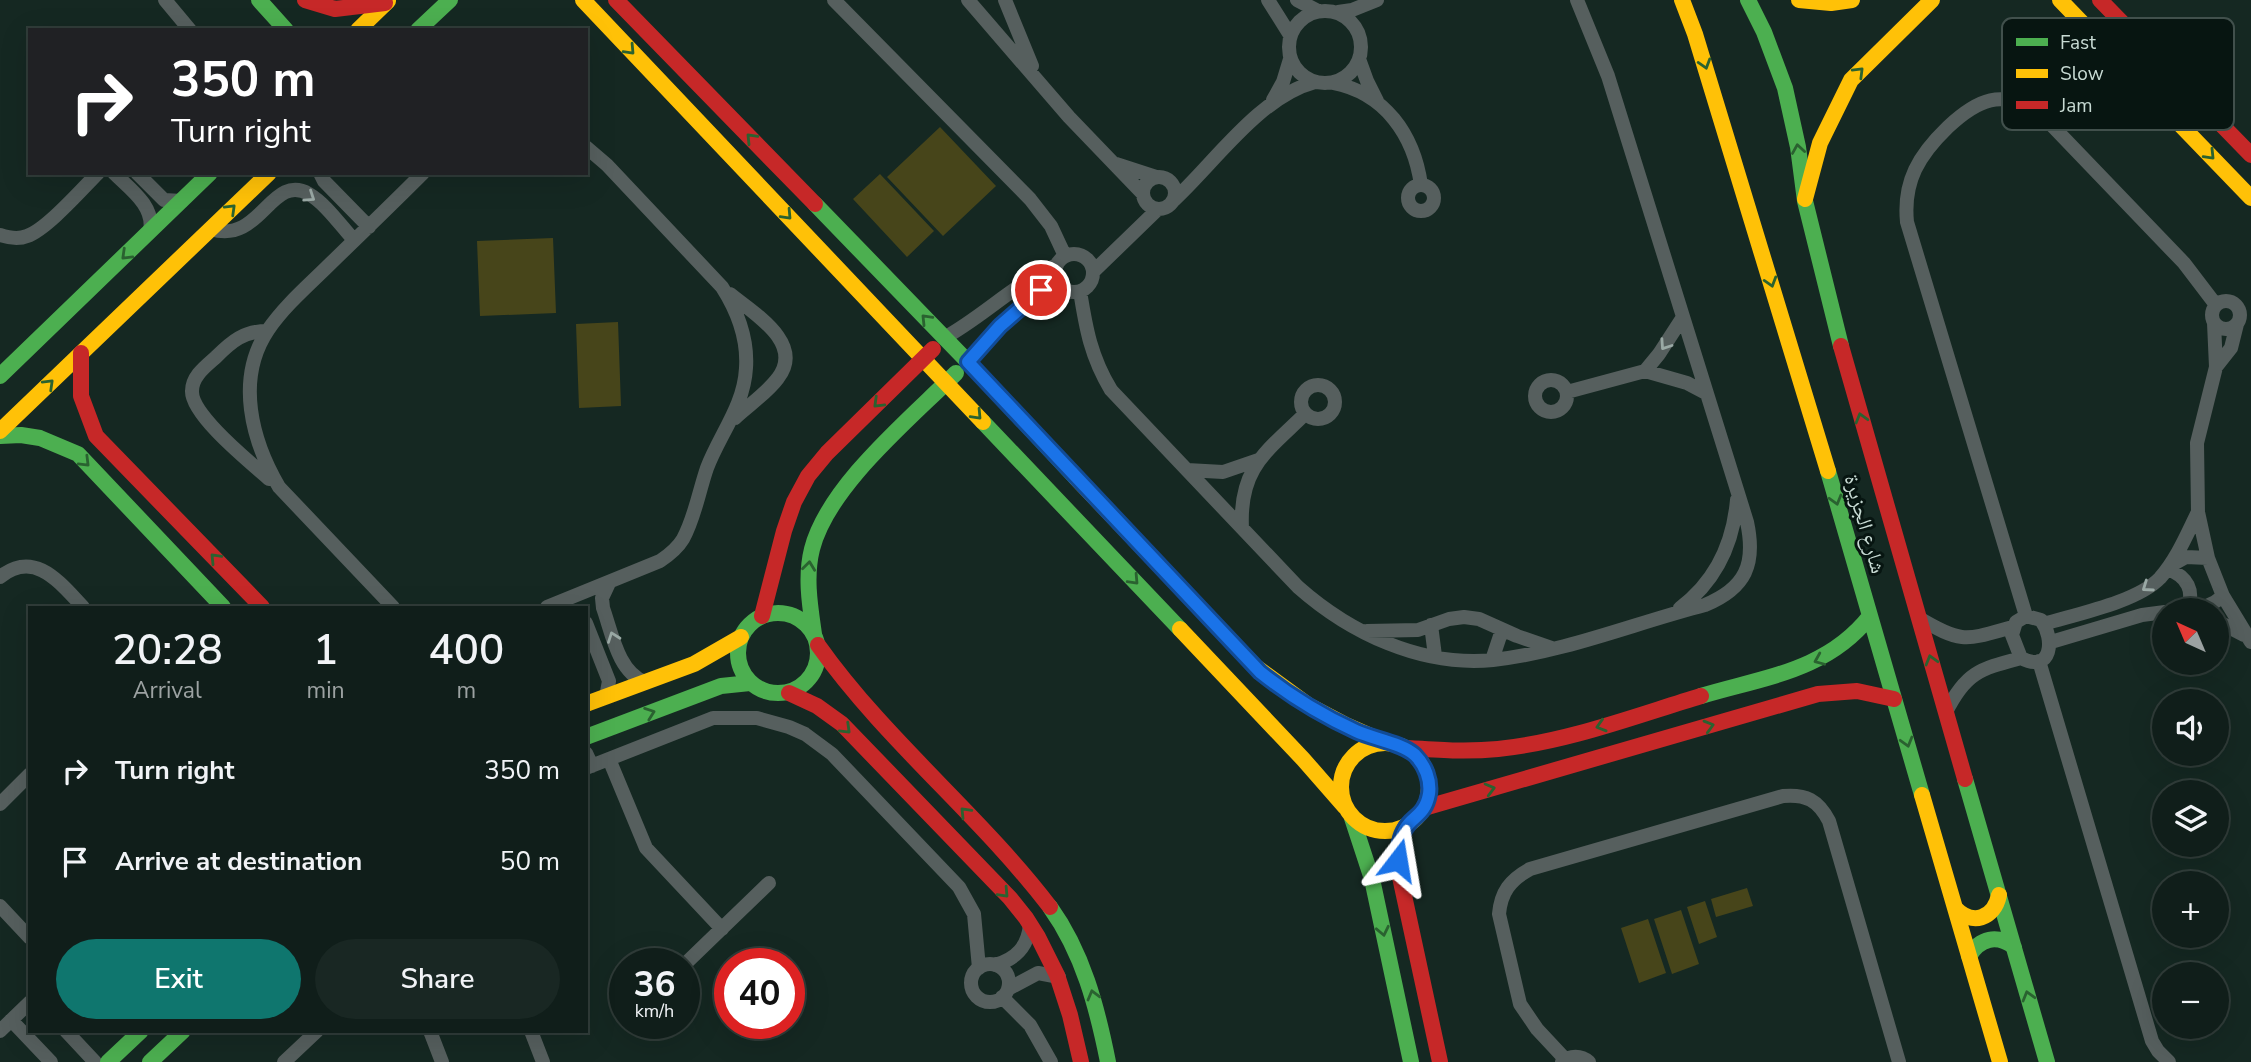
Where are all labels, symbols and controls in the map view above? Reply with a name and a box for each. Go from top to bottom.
legend [2002,18,2234,130]
text: Fast [2060,30,2096,56]
one-way arrow [622,41,635,54]
text: 350 m [171,46,315,113]
icon: right [56,56,147,147]
one-way arrow [1696,58,1711,70]
text: Slow [2060,61,2104,87]
one-way arrow [1851,67,1864,80]
text: Jam [2059,93,2093,119]
text: Turn right [171,110,311,153]
one-way arrow [746,134,759,147]
one-way arrow [1791,143,1806,155]
one-way arrow [2201,147,2214,160]
one-way arrow [302,189,315,202]
one-way arrow [223,205,236,218]
one-way arrow [778,207,791,220]
one-way arrow [121,246,134,259]
pin [1011,260,1071,320]
icon: arrive [1022,271,1060,309]
one-way arrow [1763,276,1778,288]
one-way arrow [922,314,935,327]
one-way arrow [1661,337,1674,350]
one-way arrow [41,379,54,392]
one-way arrow [873,394,886,407]
one-way arrow [969,407,982,420]
one-way arrow [1855,412,1869,424]
one-way arrow [76,454,89,467]
street label: شارع الجزيرة [1838,471,1892,577]
one-way arrow [1828,494,1842,506]
one-way arrow [210,554,223,567]
one-way arrow [802,560,817,572]
one-way arrow [1125,572,1138,585]
one-way arrow [2142,579,2155,591]
north arrow [2152,598,2230,676]
map controls [2152,598,2229,1039]
text: 20:28 [112,622,223,679]
text: 1 [313,622,338,679]
text: 400 [428,622,504,679]
one-way arrow [608,631,622,643]
one-way arrow [1814,651,1826,665]
one-way arrow [1924,654,1939,666]
text: Arrival [133,675,202,706]
text: min [307,675,345,706]
text: m [456,675,476,706]
button: sound [2152,689,2229,766]
one-way arrow [644,708,656,722]
one-way arrow [1596,717,1608,732]
one-way arrow [1702,719,1714,734]
one-way arrow [838,720,851,733]
one-way arrow [1898,736,1913,748]
icon: right [56,752,94,790]
text: Turn right [115,753,234,788]
text: 350 m [484,753,560,788]
button: layers [2152,780,2229,857]
one-way arrow [1484,783,1496,798]
one-way arrow [960,807,973,820]
position arrow [1361,823,1435,897]
icon: arrive [56,843,94,881]
text: Arrive at destination [115,844,362,879]
text: 50 m [500,844,560,879]
button: + [2152,871,2229,948]
one-way arrow [996,884,1009,897]
one-way arrow [1375,925,1389,937]
button: Exit [56,939,301,1019]
button: Share [315,939,560,1019]
speed limit sign: 40 [714,948,805,1039]
text: 36 [633,961,676,1008]
button: − [2152,962,2229,1039]
one-way arrow [1087,990,1102,1002]
one-way arrow [2022,991,2037,1003]
text: km/h [635,999,674,1023]

